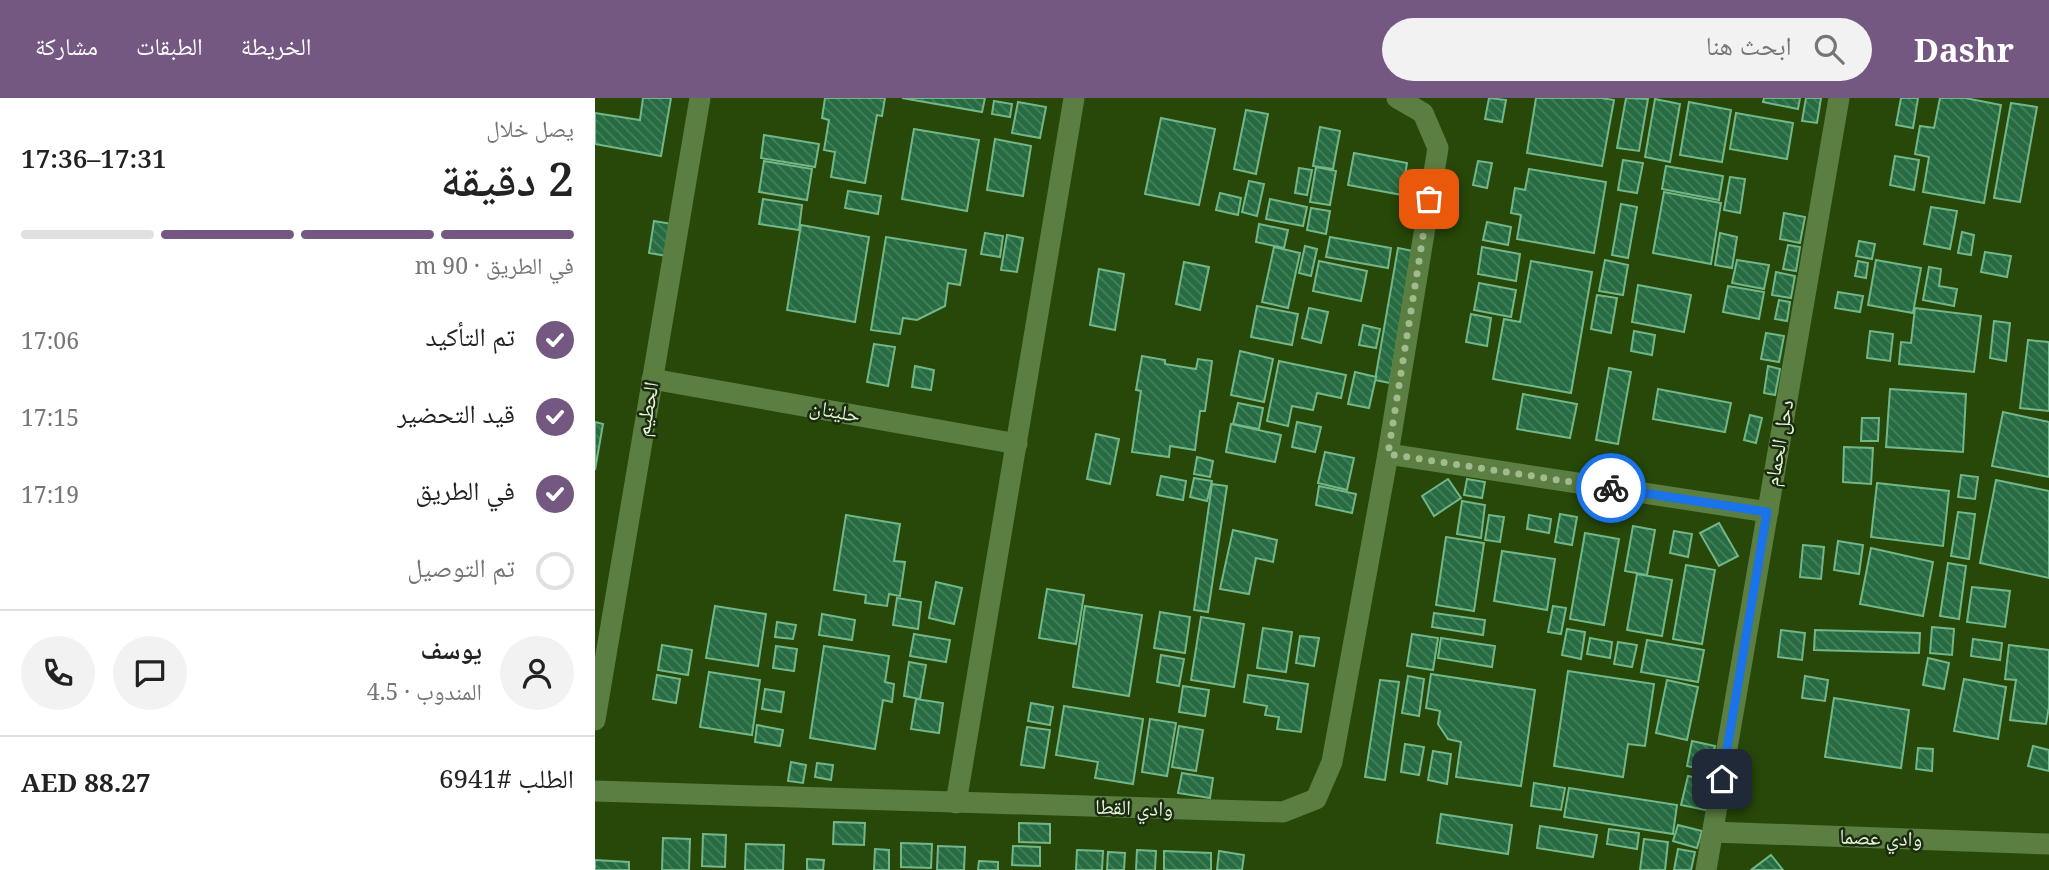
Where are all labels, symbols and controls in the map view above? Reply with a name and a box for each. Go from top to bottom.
search box [1382,18,1872,81]
text: ابحث هنا [1706,27,1792,63]
text: Dashr [1914,27,2014,72]
text: مشاركة [35,29,98,62]
text: الطبقات [136,29,203,62]
text: الخريطة [241,29,311,62]
icon: search [1810,30,1848,68]
text: يصل خلال [486,112,574,144]
text: 17:31–17:36 [21,140,167,176]
text: 2 دقيقة [441,147,574,209]
pin [1399,169,1459,229]
icon: bag [1410,180,1448,218]
text: في الطريق · 90 m [415,249,574,281]
text: تم التأكيد [425,318,515,354]
icon: check [536,321,574,359]
text: 17:06 [21,324,79,356]
street label: الحطيم [627,379,666,439]
street label: حليتان [808,392,863,428]
text: قيد التحضير [397,395,515,431]
street label: دحل الحمام [1757,397,1800,489]
icon: check [536,398,574,436]
text: 17:15 [21,401,79,433]
courier [1576,453,1646,523]
icon: bike [1592,469,1630,507]
text: في الطريق [415,472,515,508]
icon: check [536,475,574,513]
text: 17:19 [21,478,79,510]
text: تم التوصيل [407,549,515,585]
text: يوسف [421,631,482,667]
button: phone [21,636,95,710]
button: chat [113,636,187,710]
button: person [500,636,574,710]
text: المندوب · 4.5 [367,675,482,707]
pin [1692,749,1752,809]
text: الطلب #6941 [439,760,574,796]
icon: home [1703,760,1741,798]
text: AED 88.27 [21,764,151,800]
street label: وادي القطا [1094,792,1174,826]
street label: وادي عصما [1839,822,1923,856]

